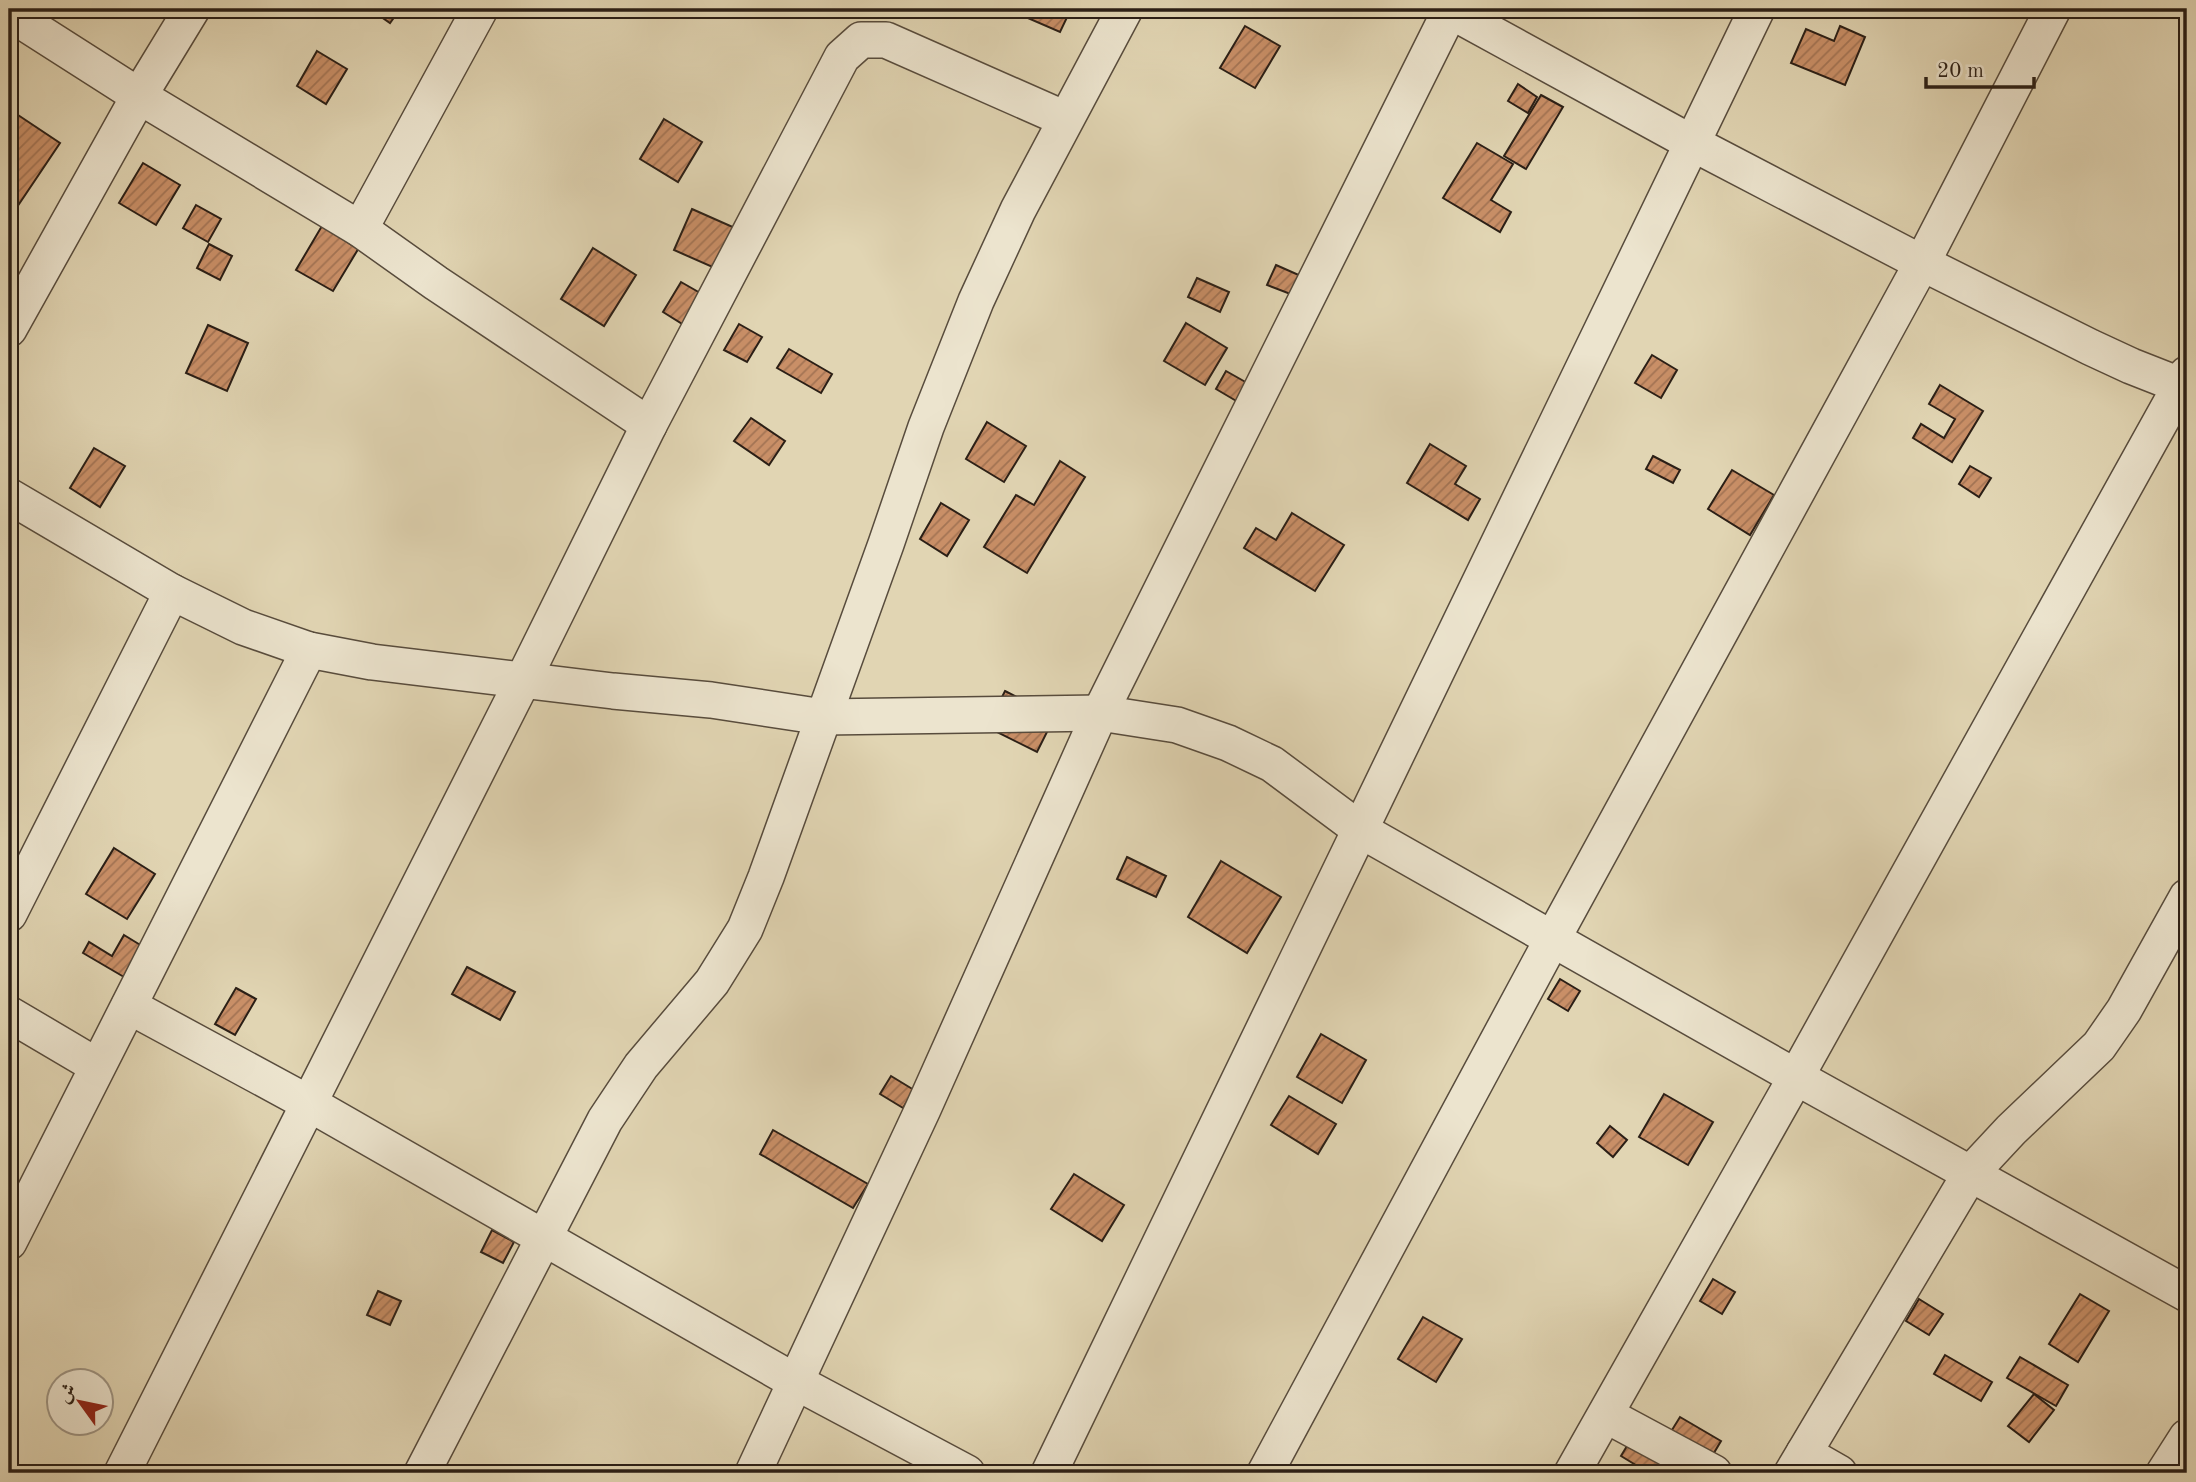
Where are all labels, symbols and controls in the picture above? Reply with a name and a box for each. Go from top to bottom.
scale bar [1926,46,2035,90]
text: 20 m [1937,61,1984,82]
north arrow [46,1366,116,1436]
text: ش [55,1381,81,1407]

